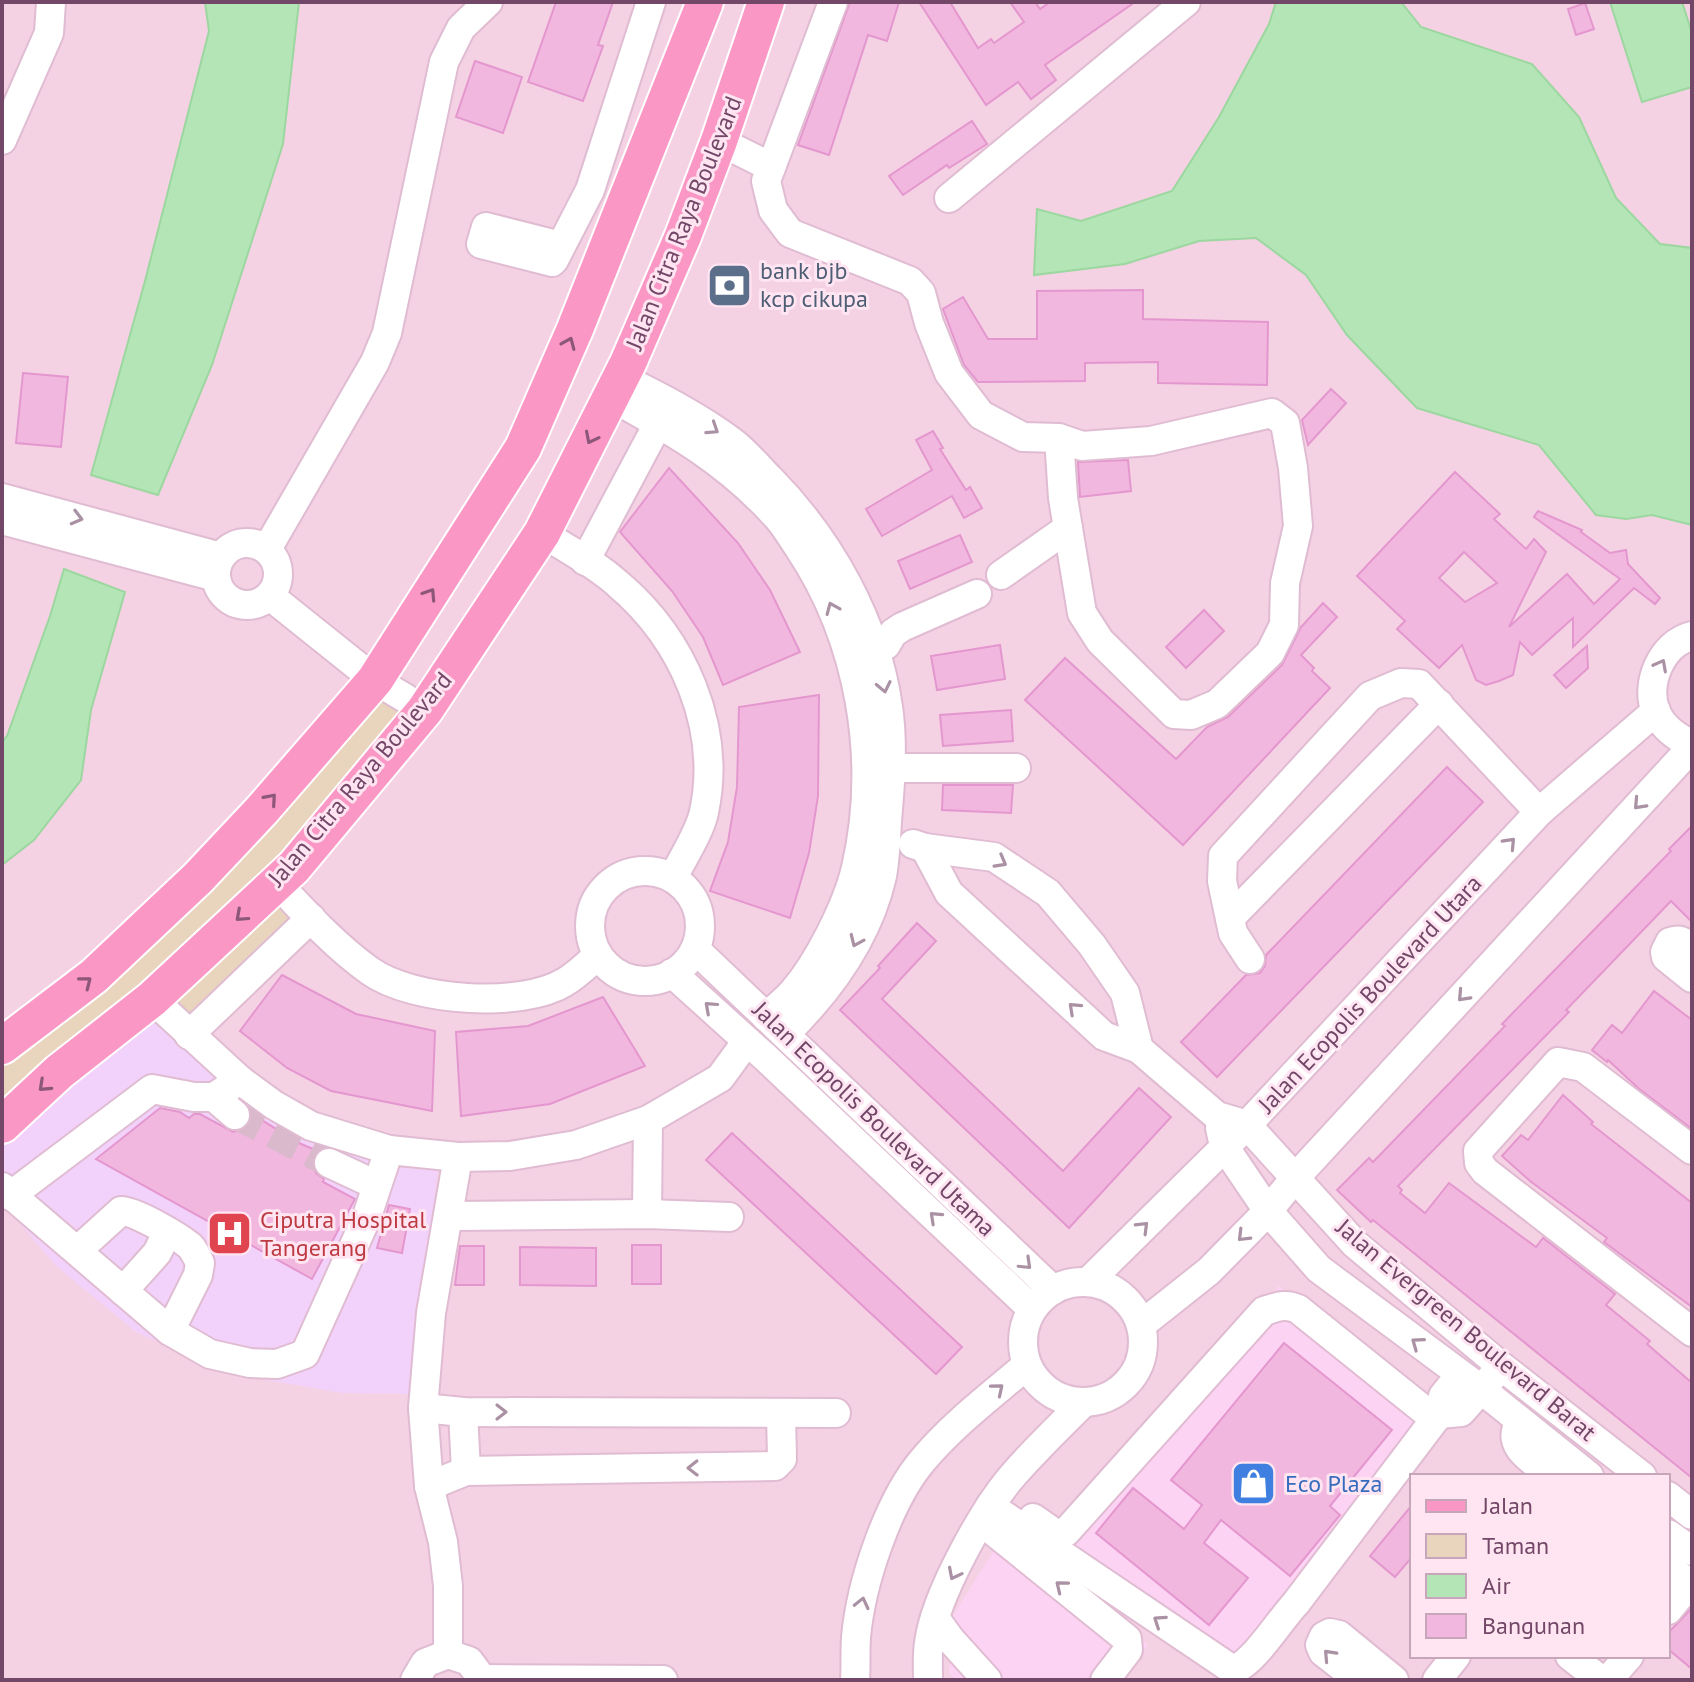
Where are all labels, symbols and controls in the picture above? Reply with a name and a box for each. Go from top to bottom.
street label: Jalan Citra Raya Boulevard [618,92,749,355]
place label: bank bjb kcp cikupa [760,255,868,314]
bank icon: bank bjb kcp cikupa [705,261,753,309]
one-way arrow [559,337,575,351]
one-way arrow [705,420,719,435]
one-way arrow [585,429,601,444]
one-way arrow [70,509,84,526]
one-way arrow [420,589,435,603]
one-way arrow [826,602,842,616]
one-way arrow [1651,658,1667,673]
street label: Jalan Citra Raya Boulevard [260,665,458,893]
one-way arrow [875,679,892,693]
one-way arrow [261,794,276,809]
one-way arrow [1635,795,1649,810]
one-way arrow [1501,838,1516,852]
one-way arrow [992,853,1007,868]
street label: Jalan Ecopolis Boulevard Utara [1250,868,1488,1120]
one-way arrow [236,906,250,921]
one-way arrow [850,933,866,947]
one-way arrow [77,977,92,991]
one-way arrow [1458,986,1472,1001]
street label: Jalan Ecopolis Boulevard Utama [746,994,1002,1243]
one-way arrow [704,1002,719,1017]
one-way arrow [1069,1002,1083,1017]
one-way arrow [39,1076,54,1090]
place label: Ciputra Hospital Tangerang [260,1204,426,1263]
hospital icon: Ciputra Hospital Tangerang [205,1210,253,1258]
street label: Jalan Evergreen Boulevard Barat [1329,1211,1603,1448]
one-way arrow [930,1212,944,1227]
one-way arrow [1134,1222,1149,1236]
one-way arrow [1238,1227,1252,1241]
one-way arrow [1017,1255,1031,1269]
one-way arrow [1411,1338,1425,1353]
one-way arrow [989,1384,1004,1399]
one-way arrow [495,1403,508,1421]
one-way arrow [686,1459,699,1477]
shop icon: Eco Plaza [1230,1460,1278,1508]
place label: Eco Plaza [1285,1468,1382,1499]
legend [1410,1474,1670,1658]
text: Jalan [1481,1490,1533,1521]
text: Taman [1482,1530,1549,1561]
one-way arrow [948,1566,963,1581]
text: Air [1482,1570,1511,1601]
one-way arrow [1055,1581,1070,1595]
one-way arrow [853,1596,870,1610]
text: Bangunan [1482,1610,1585,1641]
one-way arrow [1153,1616,1167,1631]
one-way arrow [1324,1649,1339,1664]

